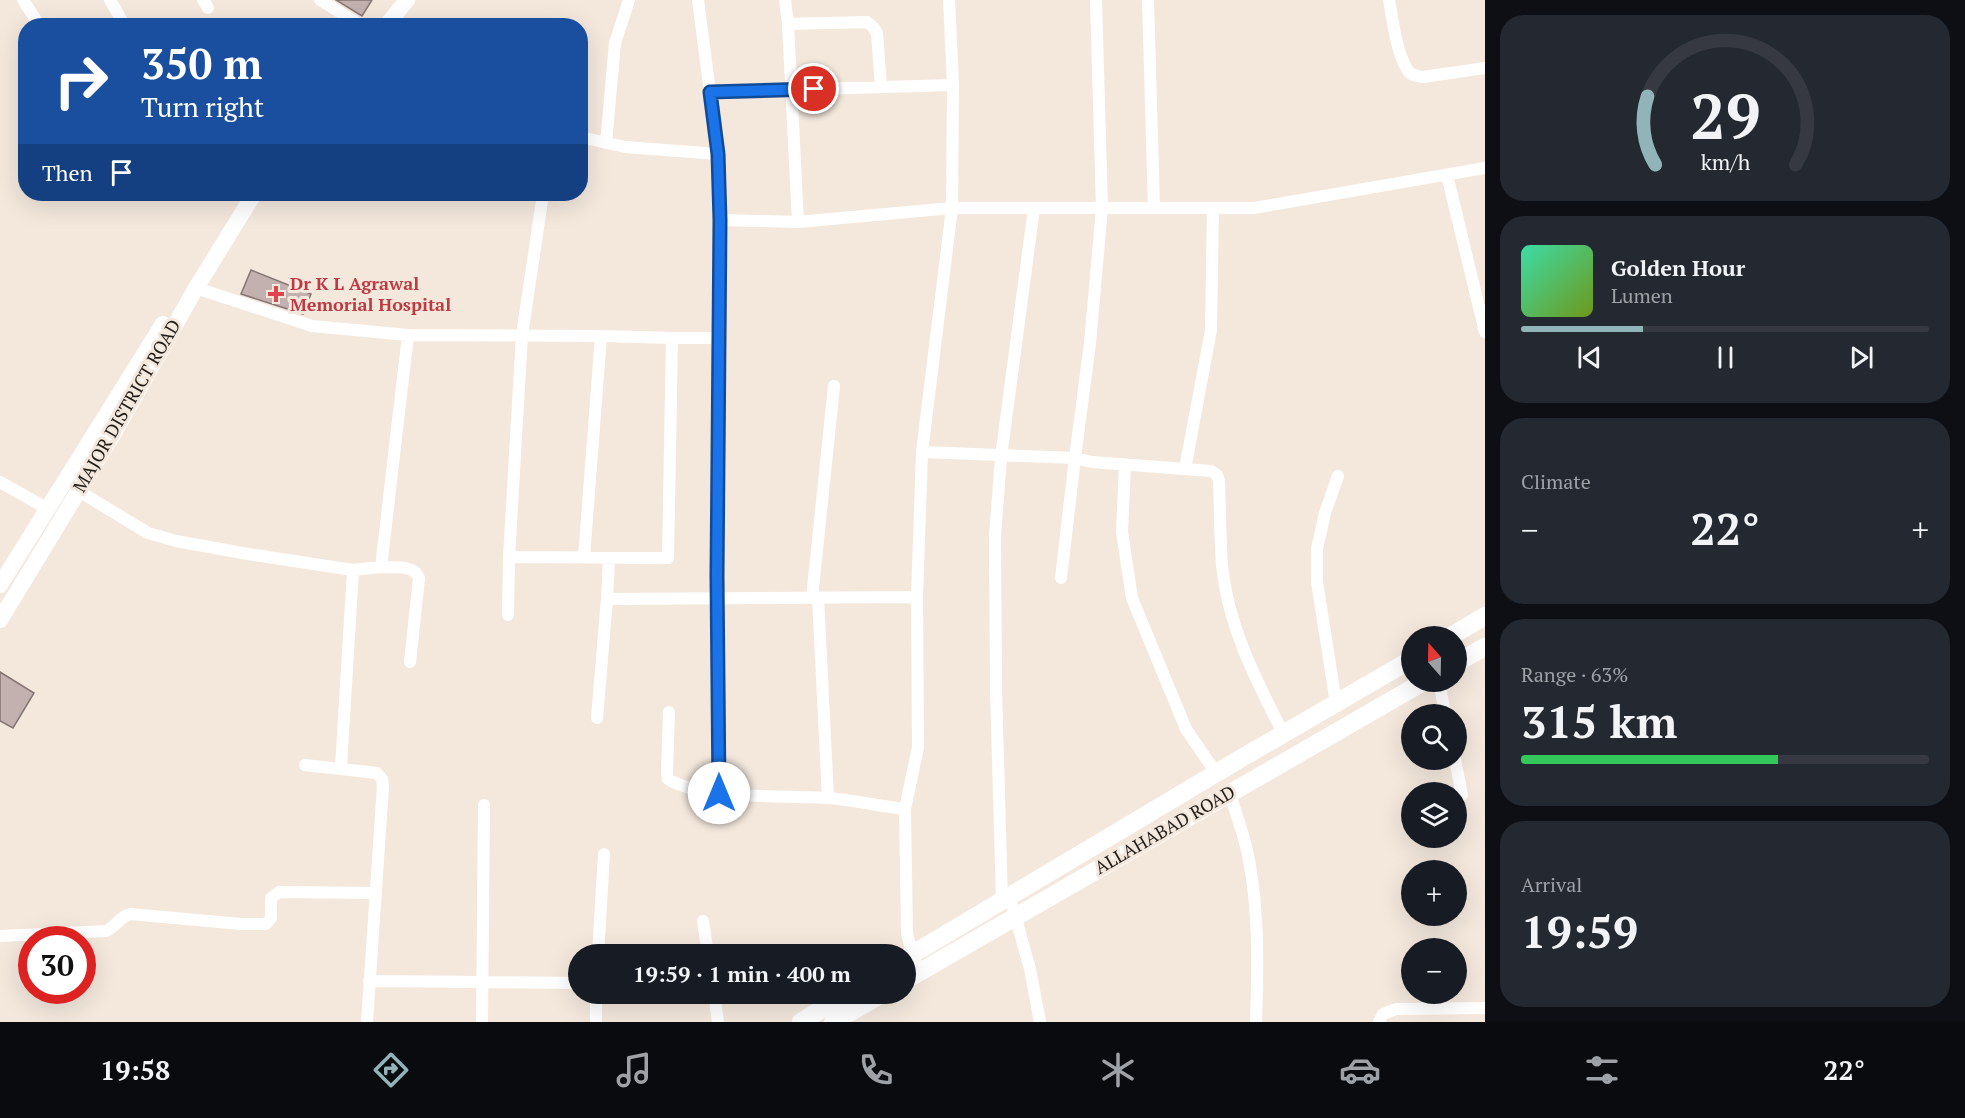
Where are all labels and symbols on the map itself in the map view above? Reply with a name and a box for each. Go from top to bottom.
pin [788,63,839,114]
place label: Dr K L Agrawal Memorial Hospital [290,271,451,316]
marker: Dr K L Agrawal Memorial Hospital [267,285,285,303]
street label: MAJOR DISTRICT ROAD [67,315,185,496]
north arrow [1401,626,1467,692]
position arrow [687,761,751,825]
street label: ALLAHABAD ROAD [1090,779,1239,879]
speed limit sign: 30 [18,926,96,1004]

